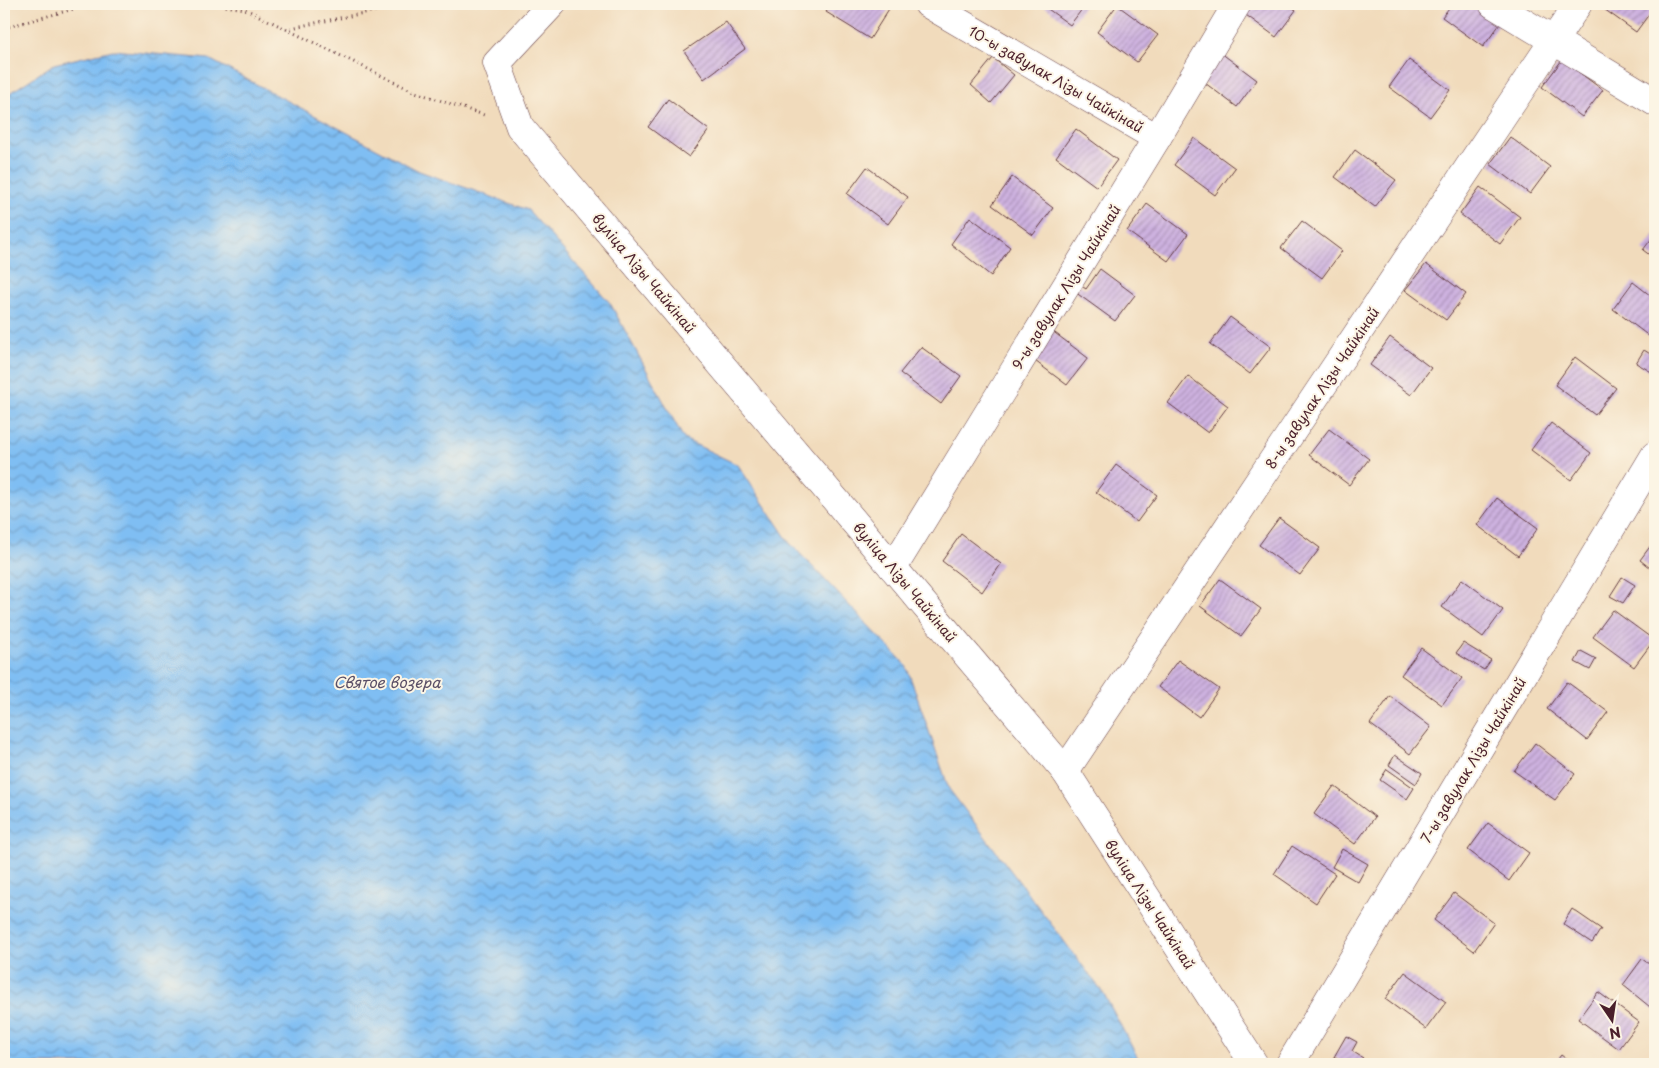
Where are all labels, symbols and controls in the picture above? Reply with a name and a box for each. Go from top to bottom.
street label: 10-ы завулак Лізы Чайкінай [965,20,1147,138]
street label: 9-ы завулак Лізы Чайкінай [1007,201,1125,373]
street label: вуліца Лізы Чайкінай [587,208,701,338]
street label: 8-ы завулак Лізы Чайкінай [1260,303,1384,473]
street label: вуліца Лізы Чайкінай [848,517,962,647]
water label: Святое возера [334,670,441,693]
street label: 7-ы завулак Лізы Чайкінай [1415,673,1531,847]
street label: вуліца Лізы Чайкінай [1100,835,1200,973]
north arrow [1586,996,1636,1046]
text: N [1607,1022,1623,1045]

